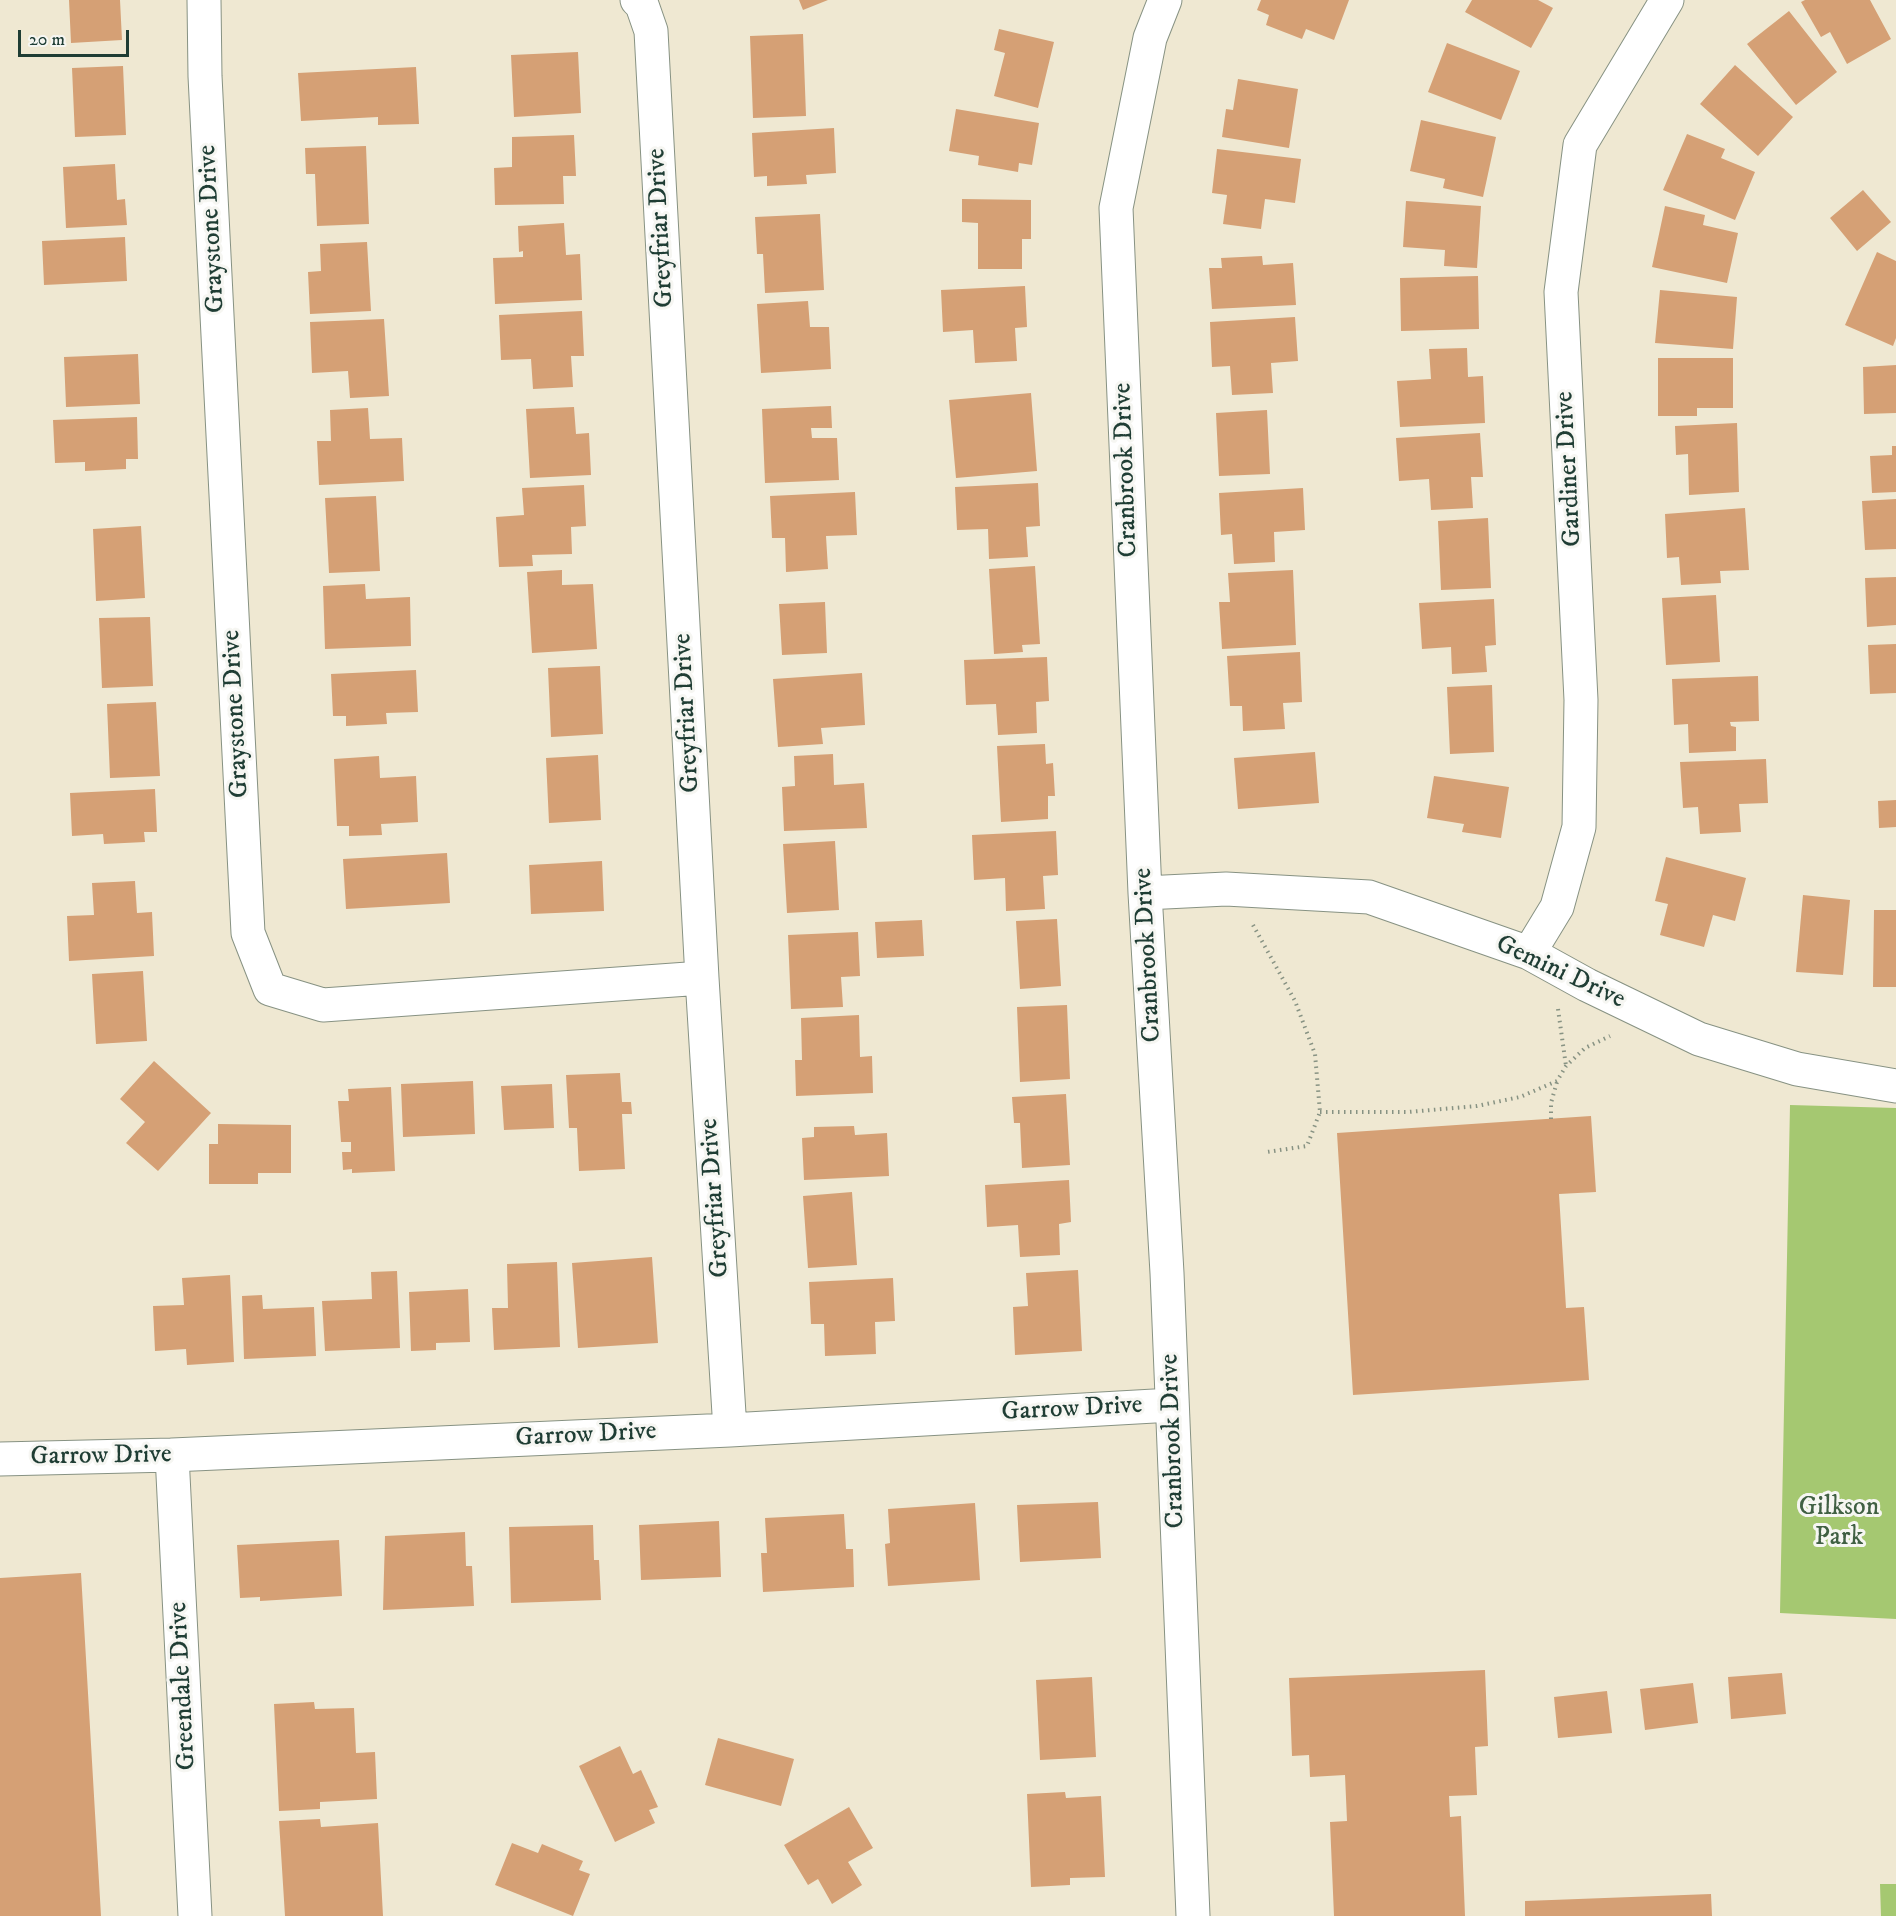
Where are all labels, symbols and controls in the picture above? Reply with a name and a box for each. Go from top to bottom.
scale bar [21,18,132,56]
text: 20 m [29,29,65,51]
street label: Graystone Drive [193,144,233,314]
street label: Greyfriar Drive [642,147,682,309]
street label: Cranbrook Drive [1108,382,1146,558]
street label: Gardiner Drive [1550,390,1590,548]
street label: Graystone Drive [217,629,257,799]
street label: Greyfriar Drive [668,632,708,794]
street label: Cranbrook Drive [1129,867,1169,1043]
street label: Gemini Drive [1490,930,1630,1016]
street label: Greyfriar Drive [695,1117,737,1279]
street label: Cranbrook Drive [1155,1353,1193,1529]
street label: Garrow Drive [1001,1391,1143,1429]
street label: Garrow Drive [515,1417,657,1455]
street label: Garrow Drive [30,1440,172,1474]
park label: Gilkson Park [1799,1493,1879,1554]
street label: Greendale Drive [164,1601,204,1771]

